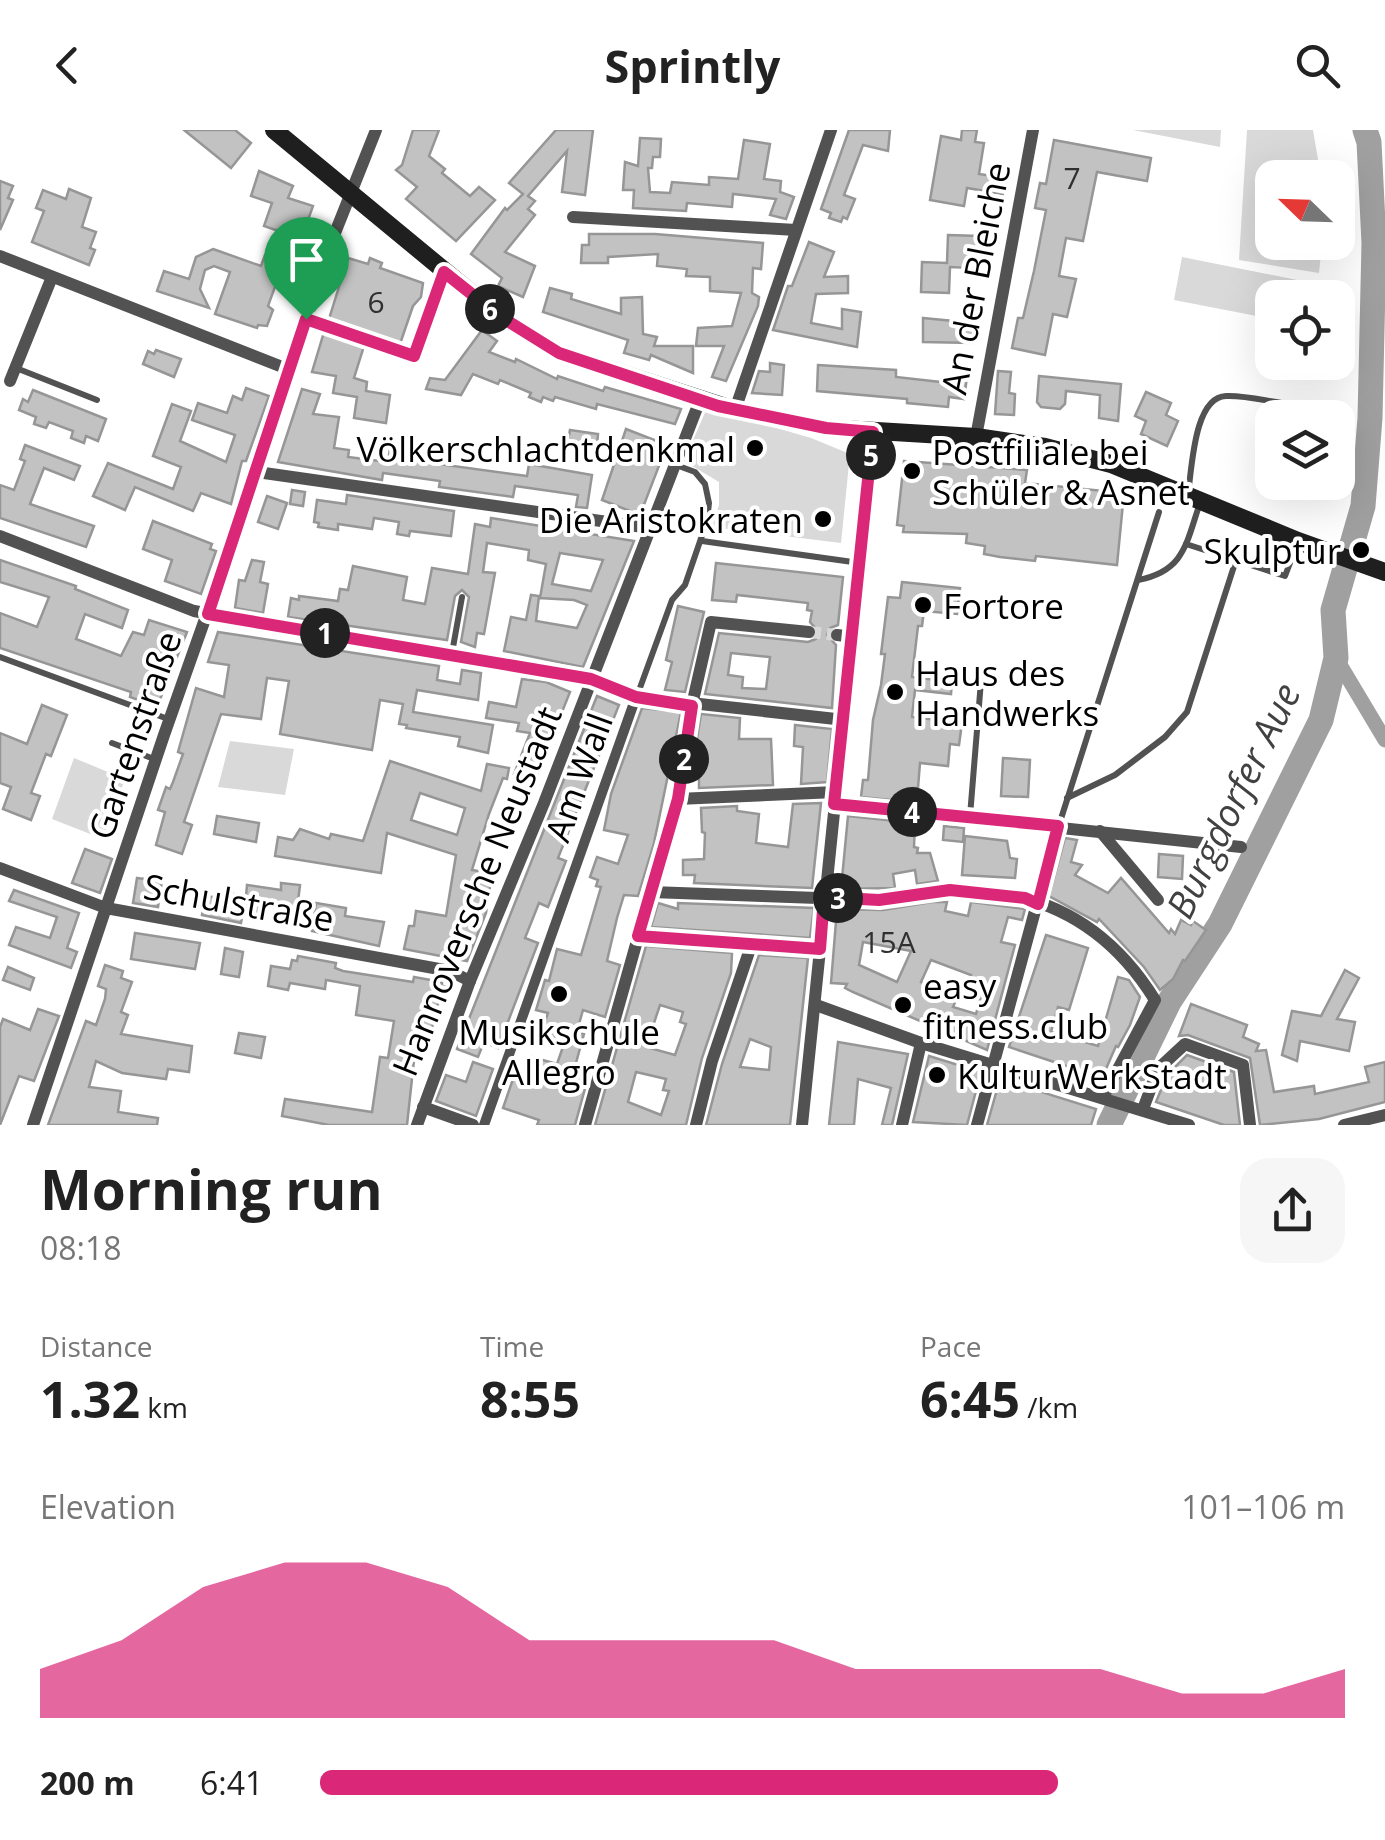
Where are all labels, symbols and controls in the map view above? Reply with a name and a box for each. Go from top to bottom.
text: Sprintly [605,35,780,96]
icon: back [40,38,95,93]
icon: search [1290,38,1345,93]
house number: 7 [1063,157,1081,198]
street label: An der Bleiche [930,158,1020,398]
north arrow [1255,160,1355,260]
map controls [1255,160,1355,500]
pin [264,217,349,320]
icon: arrive [279,232,334,287]
button: locate [1255,280,1355,380]
house number: 6 [367,281,385,322]
pin: 6 [465,284,515,334]
text: 6 [482,290,498,328]
button: layers [1255,400,1355,500]
place label: Völkerschlachtdenkmal [356,425,735,472]
place label: Postfiliale bei Schüler & Asnet [932,428,1190,515]
pin: 5 [846,430,896,480]
text: 5 [863,436,879,474]
marker: Völkerschlachtdenkmal [744,437,766,459]
marker: Postfiliale bei Schüler & Asnet [901,460,923,482]
place label: Die Aristokraten [539,496,803,543]
marker: Die Aristokraten [812,508,834,530]
place label: Skulptur [1203,527,1341,574]
marker: Skulptur [1350,539,1372,561]
place label: Fortore [943,582,1064,629]
marker: Fortore [912,594,934,616]
pin: 1 [300,608,350,658]
text: 1 [317,614,333,652]
street label: Gartenstraße [76,625,192,845]
place label: Haus des Handwerks [915,649,1099,736]
water label: Burgdorfer Aue [1153,674,1311,926]
marker: Haus des Handwerks [884,681,906,703]
street label: Hannoversche Neustadt [380,699,572,1083]
street label: Am Wall [533,706,623,848]
pin: 2 [659,734,709,784]
text: 2 [676,740,692,778]
pin: 4 [887,787,937,837]
text: 4 [904,793,920,831]
street label: Schulstraße [140,862,338,942]
pin: 3 [813,873,863,923]
text: 3 [830,879,846,917]
house number: 15A [862,921,916,962]
place label: easy fitness.club [923,962,1108,1049]
marker: Musikschule Allegro [548,983,570,1005]
marker: easy fitness.club [892,994,914,1016]
place label: Musikschule Allegro [458,1008,660,1095]
place label: KulturWerkStadt [957,1052,1227,1099]
marker: KulturWerkStadt [926,1064,948,1086]
text: Morning run [40,1151,383,1226]
button: share [1240,1158,1345,1263]
text: 08:18 [40,1226,122,1269]
text: Distance [40,1327,153,1365]
text: Time [480,1327,544,1365]
text: Pace [920,1327,982,1365]
text: 1.32 [40,1365,140,1433]
text: 8:55 [480,1365,580,1433]
text: 6:45 [920,1365,1020,1433]
text: km [140,1388,188,1426]
text: /km [1020,1388,1078,1426]
text: Elevation [40,1485,176,1528]
text: 101–106 m [1181,1485,1345,1528]
text: 200 m [40,1761,135,1804]
text: 6:41 [200,1761,263,1804]

